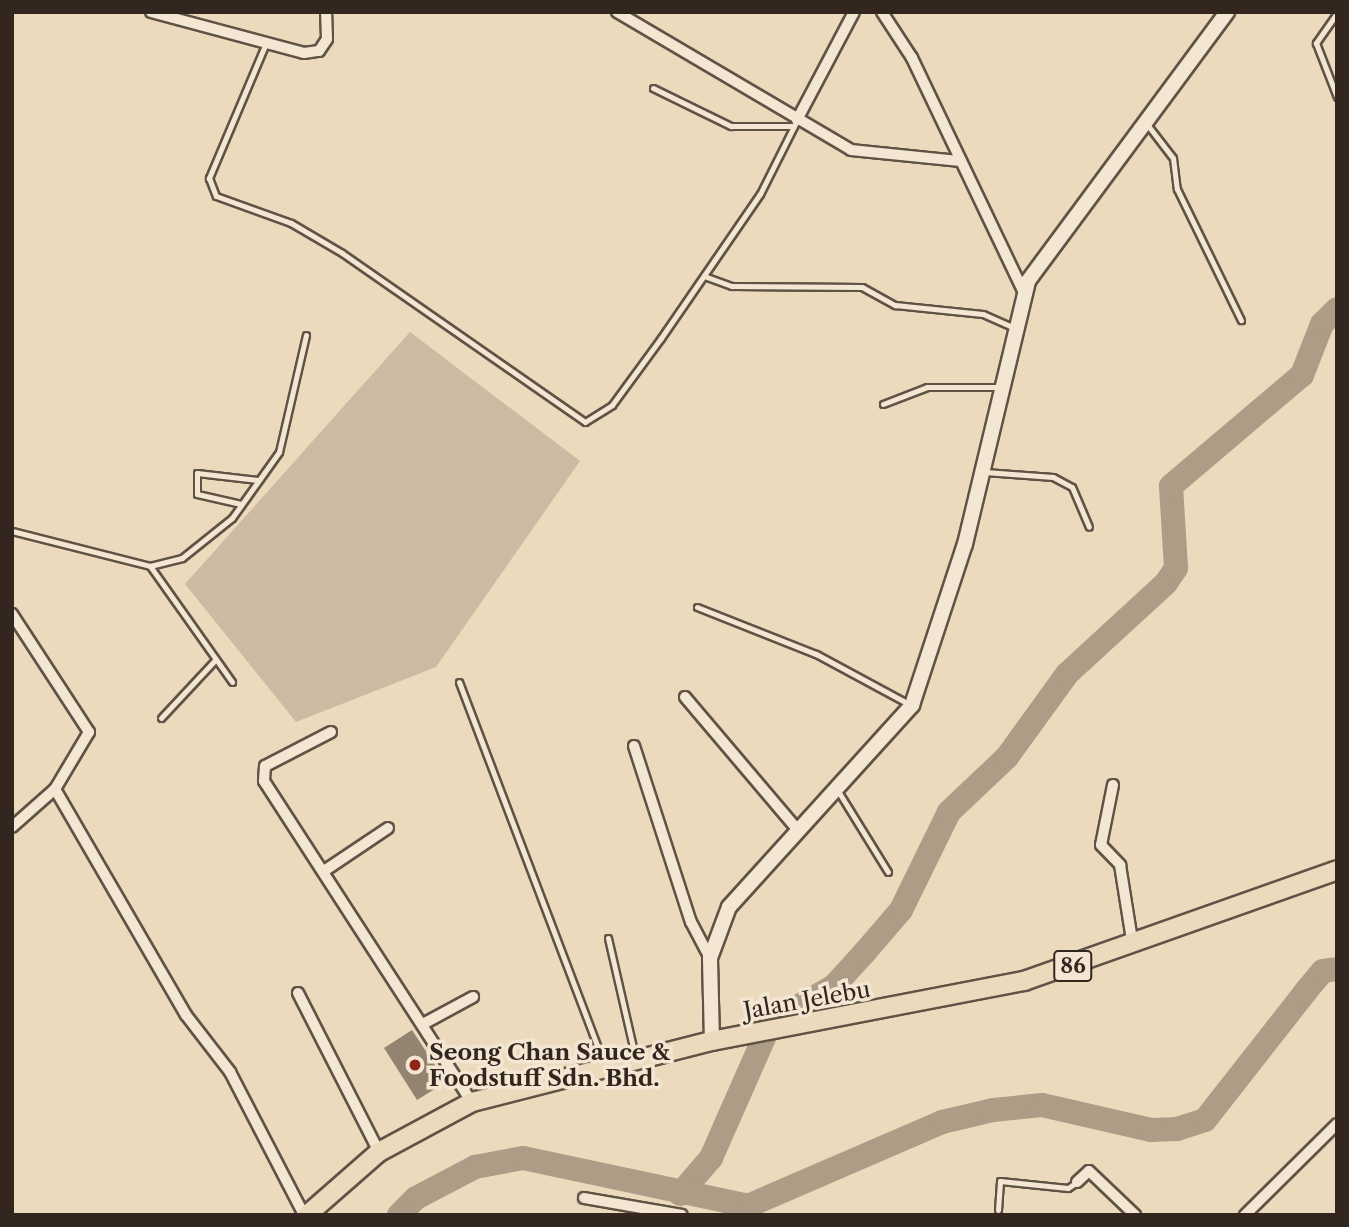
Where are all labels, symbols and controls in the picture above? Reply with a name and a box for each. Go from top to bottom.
road number: 86 [1052,948,1094,984]
street label: Jalan Jelebu [742,975,872,1025]
place label: Seong Chan Sauce & Foodstuff Sdn. Bhd. [429,1038,670,1092]
marker: Seong Chan Sauce & Foodstuff Sdn. Bhd. [407,1057,423,1073]

